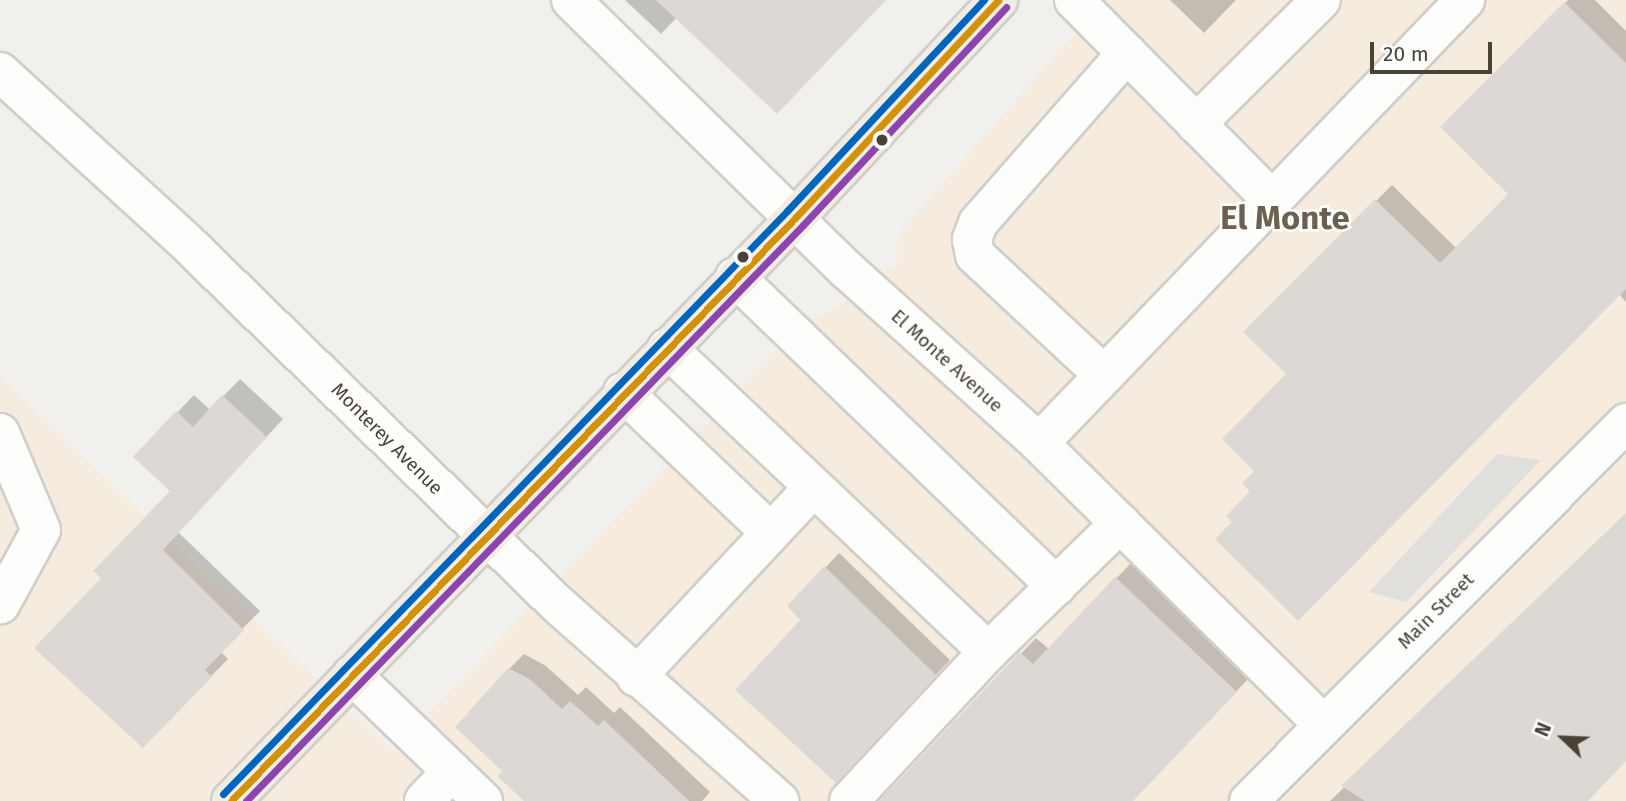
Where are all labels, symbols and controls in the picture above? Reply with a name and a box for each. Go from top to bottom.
scale bar [1374,28,1496,72]
text: 20 m [1383,41,1429,67]
unlabelled marker [875,133,889,147]
district label: El Monte [1220,199,1350,239]
unlabelled marker [736,250,750,264]
street label: El Monte Avenue [886,305,1008,417]
street label: Monterey Avenue [326,378,448,500]
street label: Main Street [1393,568,1479,654]
north arrow [1528,703,1598,773]
text: N [1530,719,1556,740]

